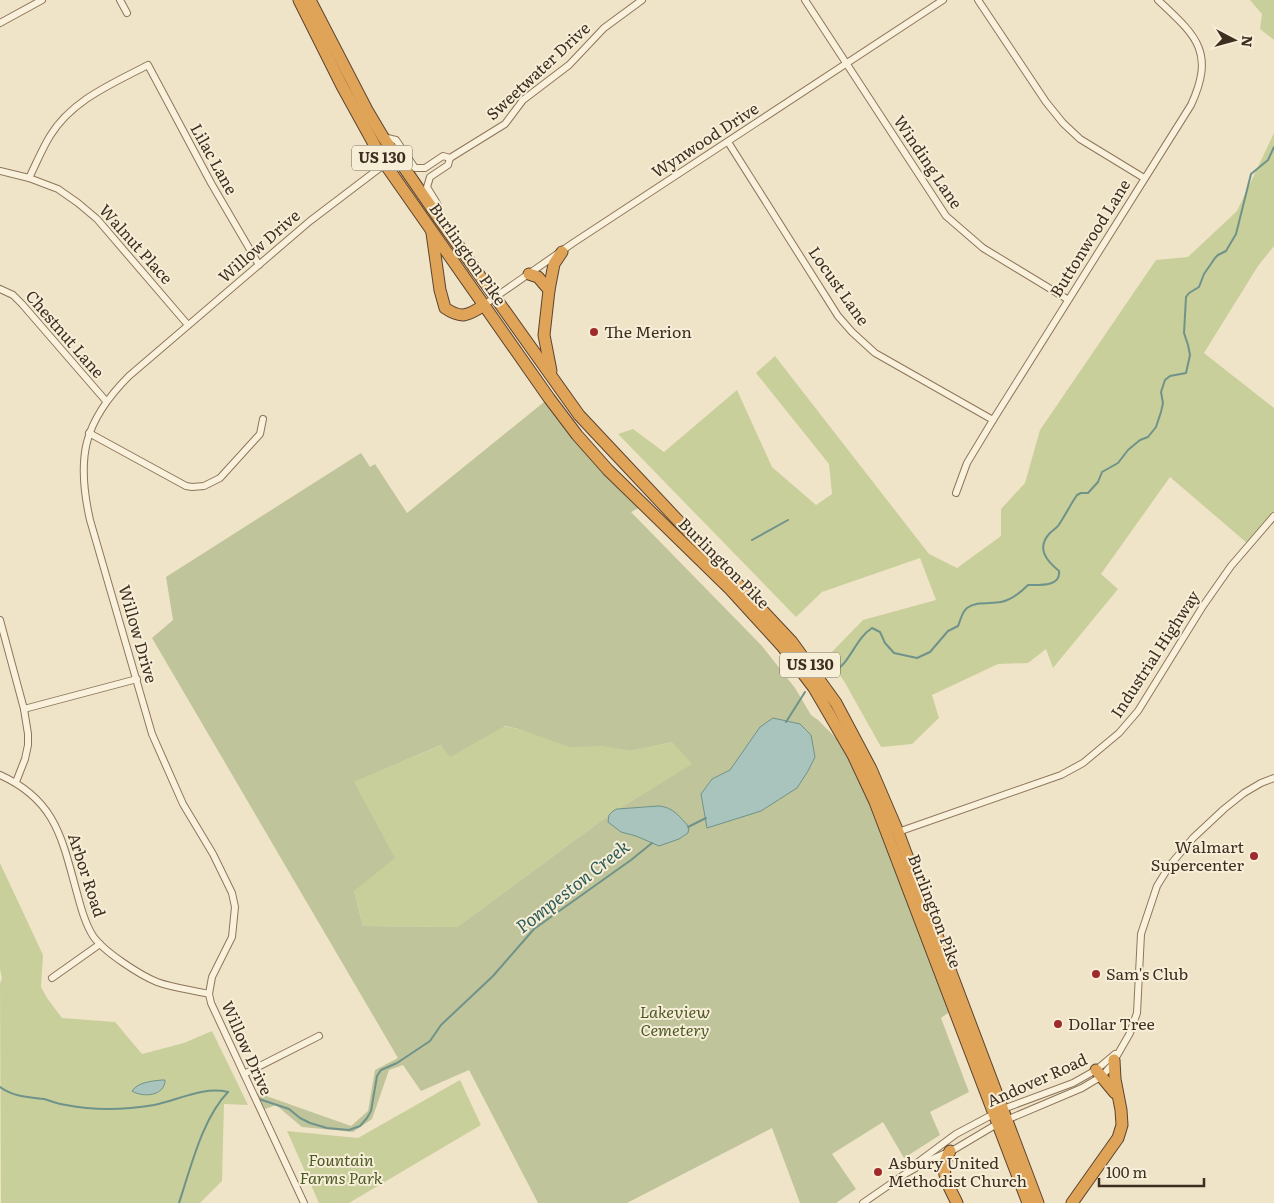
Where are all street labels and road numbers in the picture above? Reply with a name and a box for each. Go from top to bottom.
street label: Sweetwater Drive [480,16,595,125]
street label: Wynwood Drive [646,96,763,183]
street label: Winding Lane [889,110,969,213]
street label: Lilac Lane [185,119,244,198]
road number: US 130 [352,146,412,170]
street label: Buttonwood Lane [1043,174,1135,301]
street label: Burlington Pike [424,197,513,310]
street label: Walnut Place [94,198,179,289]
street label: Willow Drive [212,203,304,288]
street label: Locust Lane [804,241,876,330]
street label: Chestnut Lane [21,284,111,383]
street label: Burlington Pike [674,511,776,613]
street label: Willow Drive [113,582,164,686]
street label: Industrial Highway [1104,584,1205,722]
road number: US 130 [780,652,840,678]
street label: Arbor Road [63,830,113,920]
street label: Burlington Pike [903,850,969,971]
street label: Willow Drive [216,996,279,1099]
street label: Andover Road [983,1046,1091,1112]

